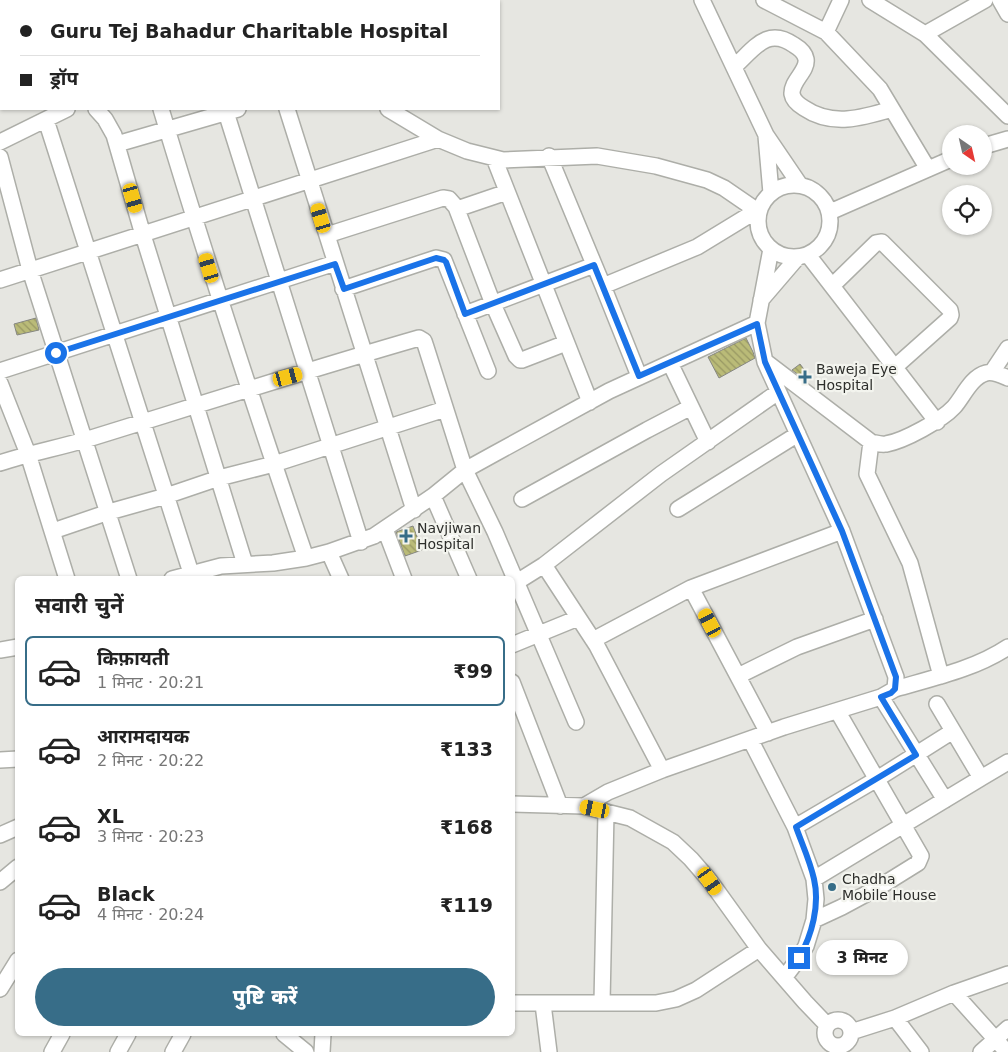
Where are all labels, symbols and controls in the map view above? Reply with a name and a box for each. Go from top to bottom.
text: Guru Tej Bahadur Charitable Hospital [50,20,448,42]
text: ड्रॉप [50,67,78,89]
north arrow [942,125,992,175]
map controls [942,125,992,235]
car [121,182,144,214]
button: locate [942,185,992,235]
car [309,201,332,235]
car [197,251,220,285]
route start [45,342,67,364]
place label: Baweja Eye Hospital [816,361,897,393]
car [271,366,304,388]
marker: Baweja Eye Hospital [798,370,812,384]
place label: Navjiwan Hospital [417,520,481,552]
marker: Navjiwan Hospital [399,529,413,543]
text: सवारी चुनें [35,593,124,618]
car [696,606,723,640]
text: किफ़ायती [97,647,169,669]
icon: car [37,649,82,694]
text: ₹99 [453,660,493,682]
text: 1 मिनट · 20:21 [97,673,204,692]
text: आरामदायक [97,725,189,747]
icon: car [37,727,82,772]
text: ₹133 [440,738,493,760]
text: 2 मिनट · 20:22 [97,751,204,770]
car [578,799,611,819]
icon: car [37,805,82,850]
text: XL [97,805,124,827]
text: ₹168 [440,816,493,838]
text: 3 मिनट · 20:23 [97,827,204,846]
car [695,864,724,898]
place label: Chadha Mobile House [842,871,936,903]
marker: Chadha Mobile House [826,881,838,893]
icon: car [37,883,82,928]
text: Black [97,883,155,905]
text: ₹119 [440,894,493,916]
text: 4 मिनट · 20:24 [97,905,204,924]
callout: 3 मिनट [816,940,909,976]
route end [788,947,810,969]
text: 3 मिनट [836,948,888,967]
button: पुष्टि करें [35,968,495,1026]

